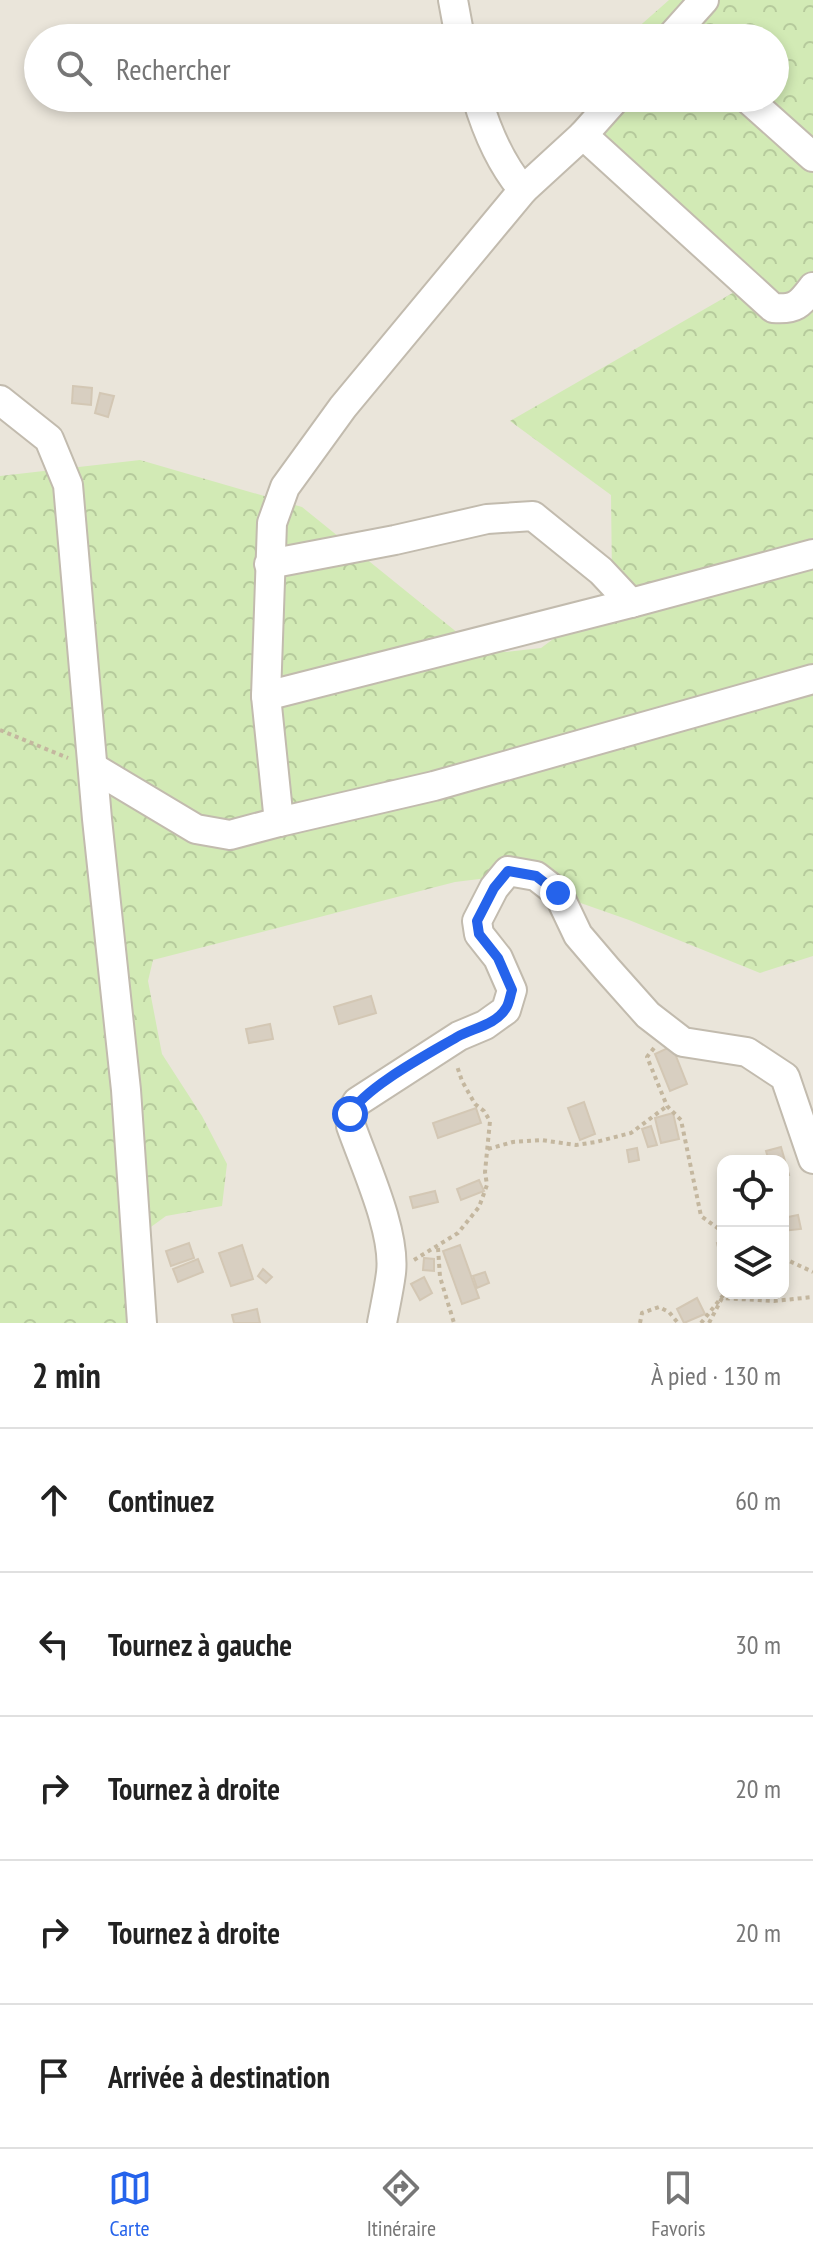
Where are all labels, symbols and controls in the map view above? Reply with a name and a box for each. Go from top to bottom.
search box [24,24,789,112]
icon: search [52,46,96,90]
text: Rechercher [116,49,230,88]
route end [540,875,576,911]
route start [332,1096,368,1132]
map controls [717,1155,789,1299]
button: locate [717,1155,789,1227]
button: layers [717,1227,789,1299]
text: 2 min [32,1353,101,1397]
text: À pied · 130 m [651,1359,781,1392]
icon: ahead [32,1478,76,1522]
text: Continuez [108,1481,214,1520]
text: 60 m [735,1484,781,1517]
icon: left [32,1622,76,1666]
text: Tournez à gauche [108,1625,292,1664]
text: 30 m [735,1628,781,1661]
icon: right [32,1766,76,1810]
text: Tournez à droite [108,1769,280,1808]
text: 20 m [735,1772,781,1805]
icon: right [32,1910,76,1954]
text: Tournez à droite [108,1913,280,1952]
text: 20 m [735,1916,781,1949]
icon: arrive [32,2054,76,2098]
text: Arrivée à destination [108,2057,330,2096]
tab: Carte [108,2166,152,2242]
tab: Itinéraire [367,2166,436,2242]
tab: Favoris [651,2166,705,2242]

